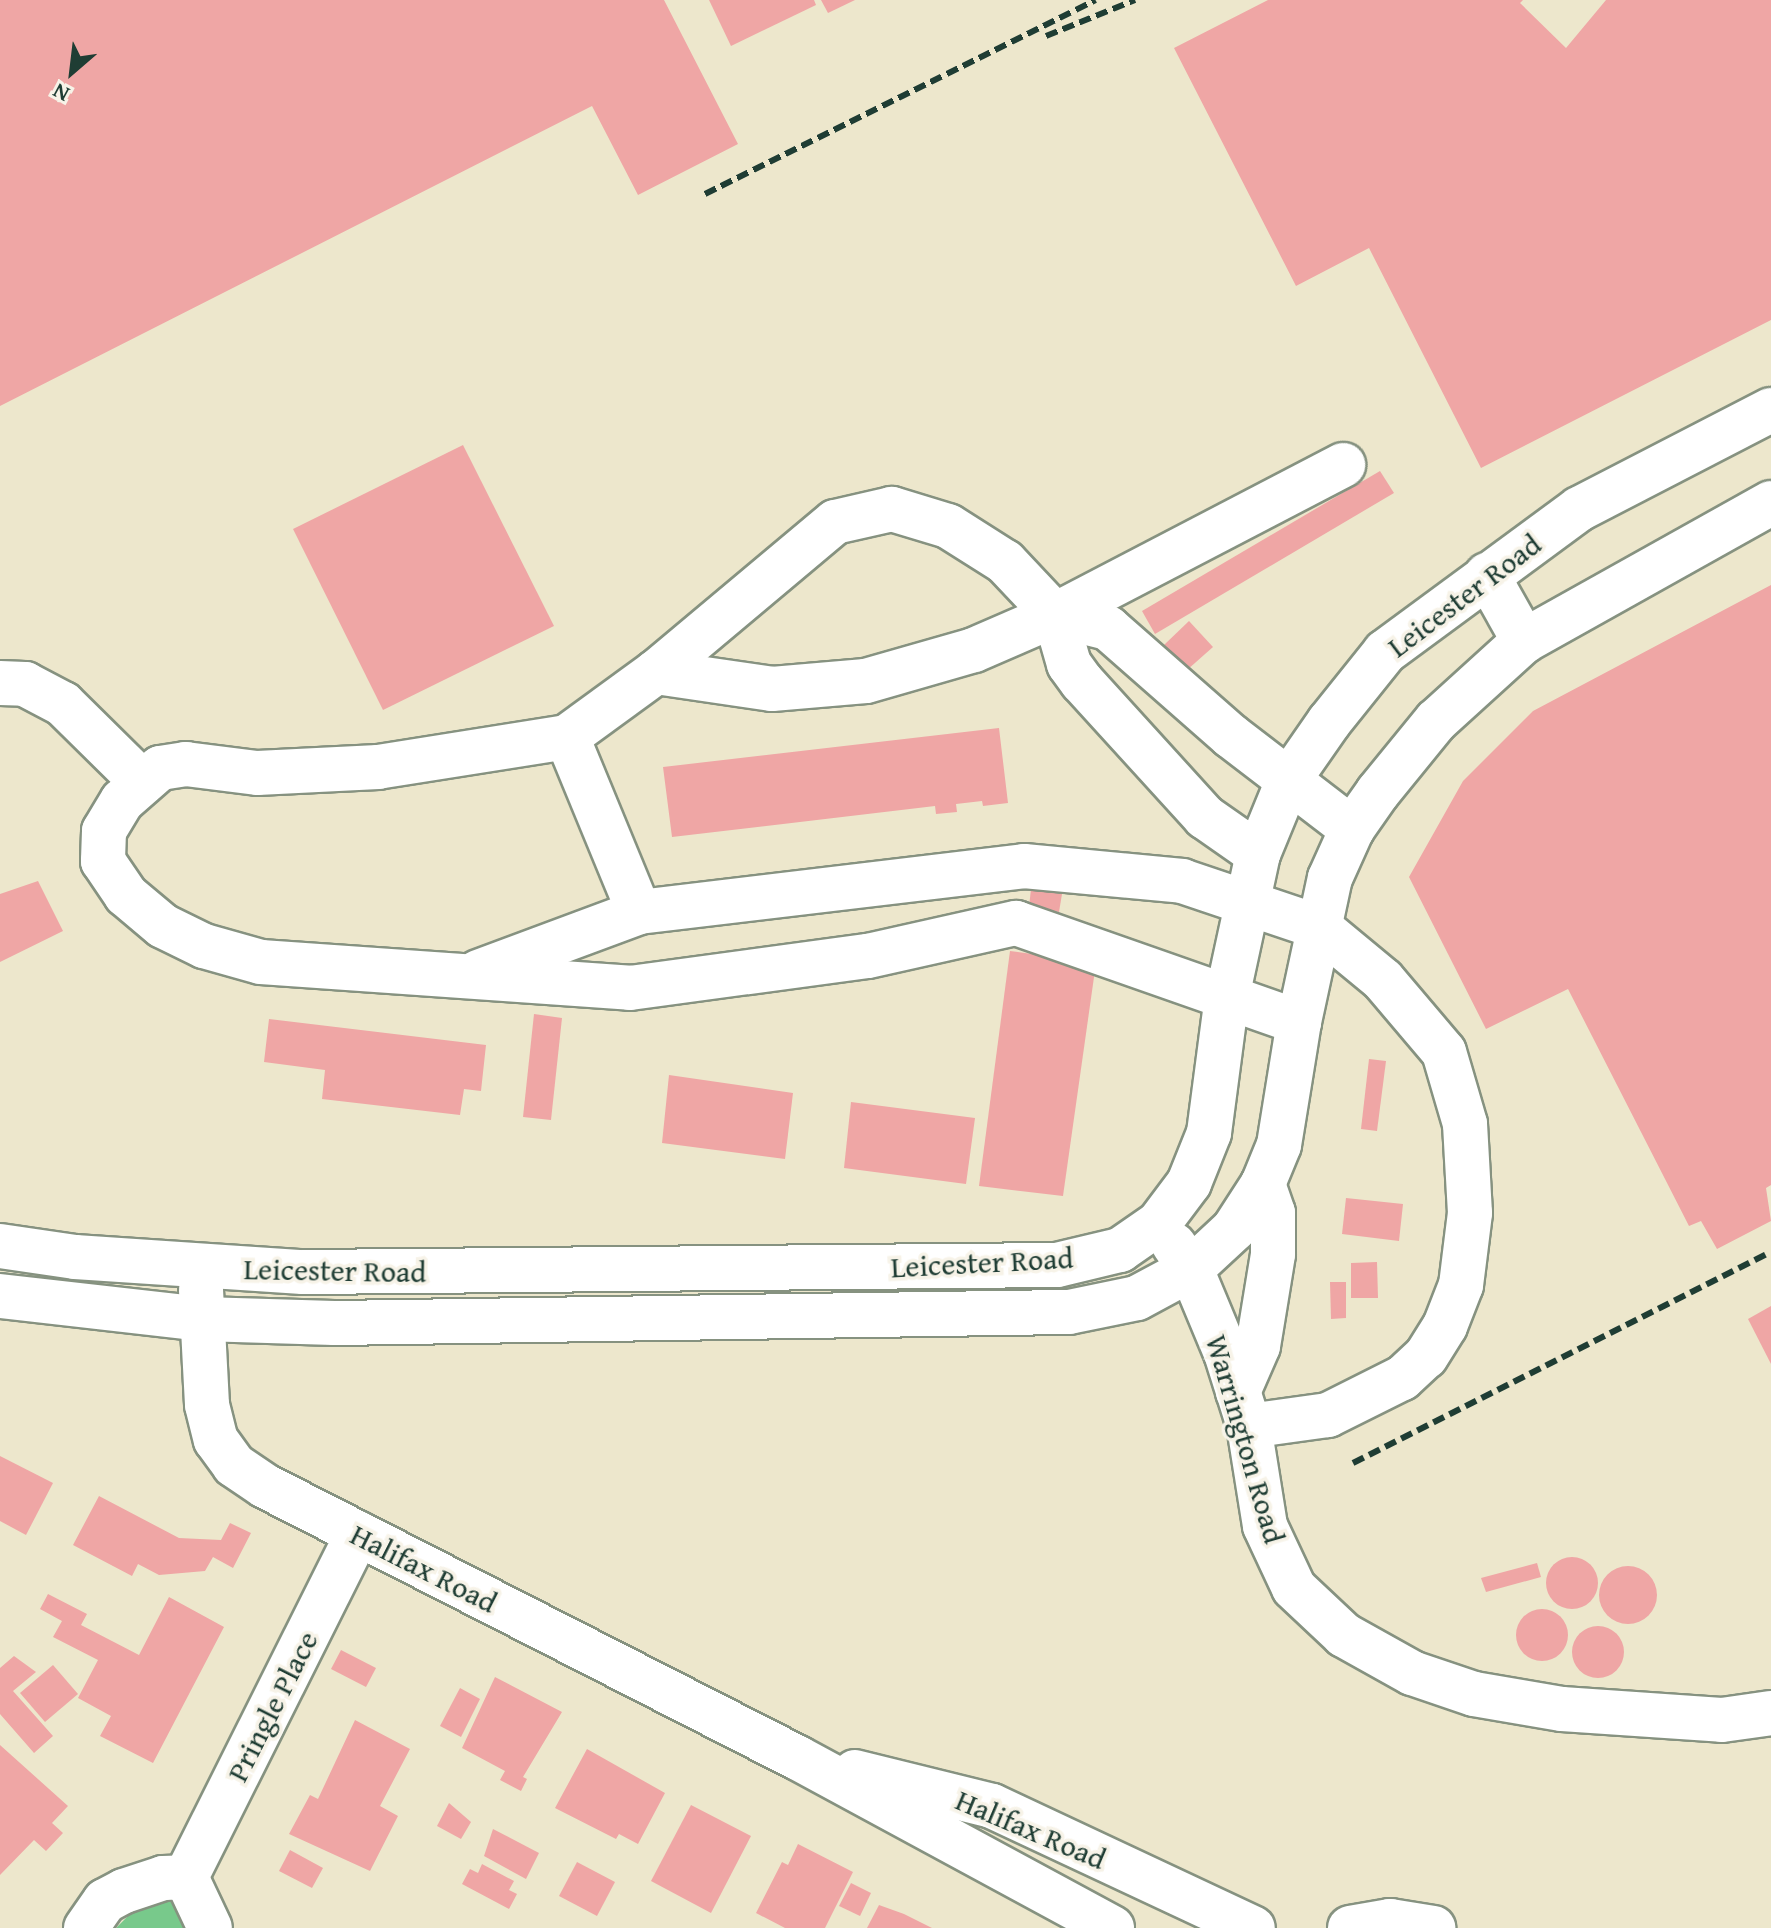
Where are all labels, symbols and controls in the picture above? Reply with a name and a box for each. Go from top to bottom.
north arrow [32,32,112,112]
text: N [47,76,75,111]
street label: Leicester Road [1380,526,1548,664]
street label: Leicester Road [890,1239,1074,1285]
street label: Leicester Road [243,1250,427,1290]
street label: Warrington Road [1199,1330,1293,1548]
street label: Halifax Road [345,1516,503,1620]
street label: Pringle Place [219,1625,325,1787]
street label: Halifax Road [951,1781,1111,1877]

